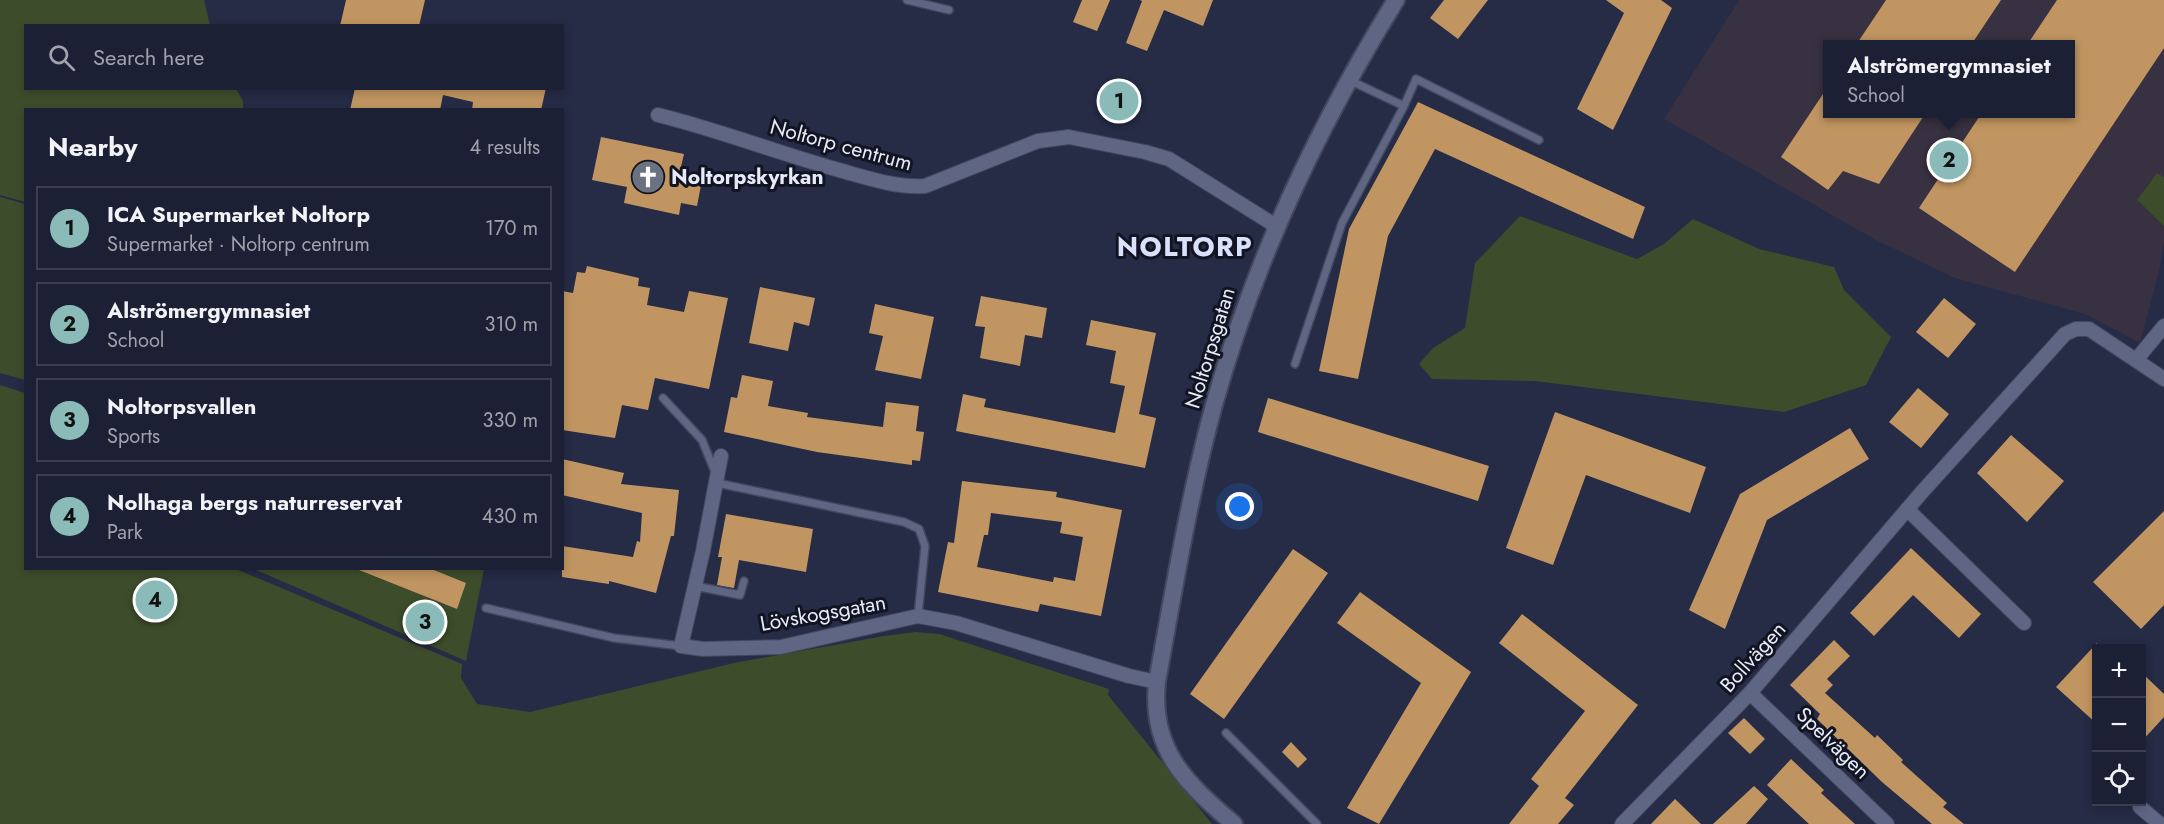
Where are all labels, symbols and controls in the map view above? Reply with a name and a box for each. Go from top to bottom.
search box [24,24,564,90]
popup [1823,40,2075,118]
icon: search [45,41,78,74]
text: Search here [93,41,204,73]
text: Alströmergymnasiet [1847,49,2051,81]
pin: 1 [1100,78,1138,124]
text: School [1847,81,1905,110]
street label: Noltorp centrum [767,112,915,178]
text: Nearby [48,128,137,166]
text: 4 results [469,133,540,162]
pin: 2 [1930,138,1968,182]
church icon: Noltorpskyrkan [630,159,666,195]
place label: Noltorpskyrkan [671,162,823,192]
text: ICA Supermarket Noltorp [107,198,370,230]
text: 1 [64,214,75,243]
text: 170 m [485,214,538,243]
district label: NOLTORP [1117,227,1253,266]
text: Supermarket · Noltorp centrum [107,230,370,259]
street label: Noltorpsgatan [1177,284,1243,412]
text: Alströmergymnasiet [107,294,310,326]
text: 2 [63,310,76,339]
text: 310 m [484,310,538,339]
text: School [107,326,164,355]
text: Noltorpsvallen [107,390,257,422]
text: 3 [63,406,76,435]
text: 330 m [483,406,538,435]
text: Sports [107,422,160,451]
text: Nolhaga bergs naturreservat [107,486,402,518]
your location [1225,492,1254,521]
text: 4 [63,502,76,531]
text: 430 m [482,502,538,531]
text: Park [107,518,143,547]
pin: 4 [136,578,174,622]
street label: Lövskogsgatan [758,587,888,639]
pin: 3 [406,600,444,644]
street label: Bollvägen [1713,615,1793,699]
map controls [2092,644,2146,806]
button: + [2092,644,2146,698]
button: − [2092,698,2146,752]
street label: Spelvägen [1789,700,1877,786]
button: locate [2092,752,2146,806]

